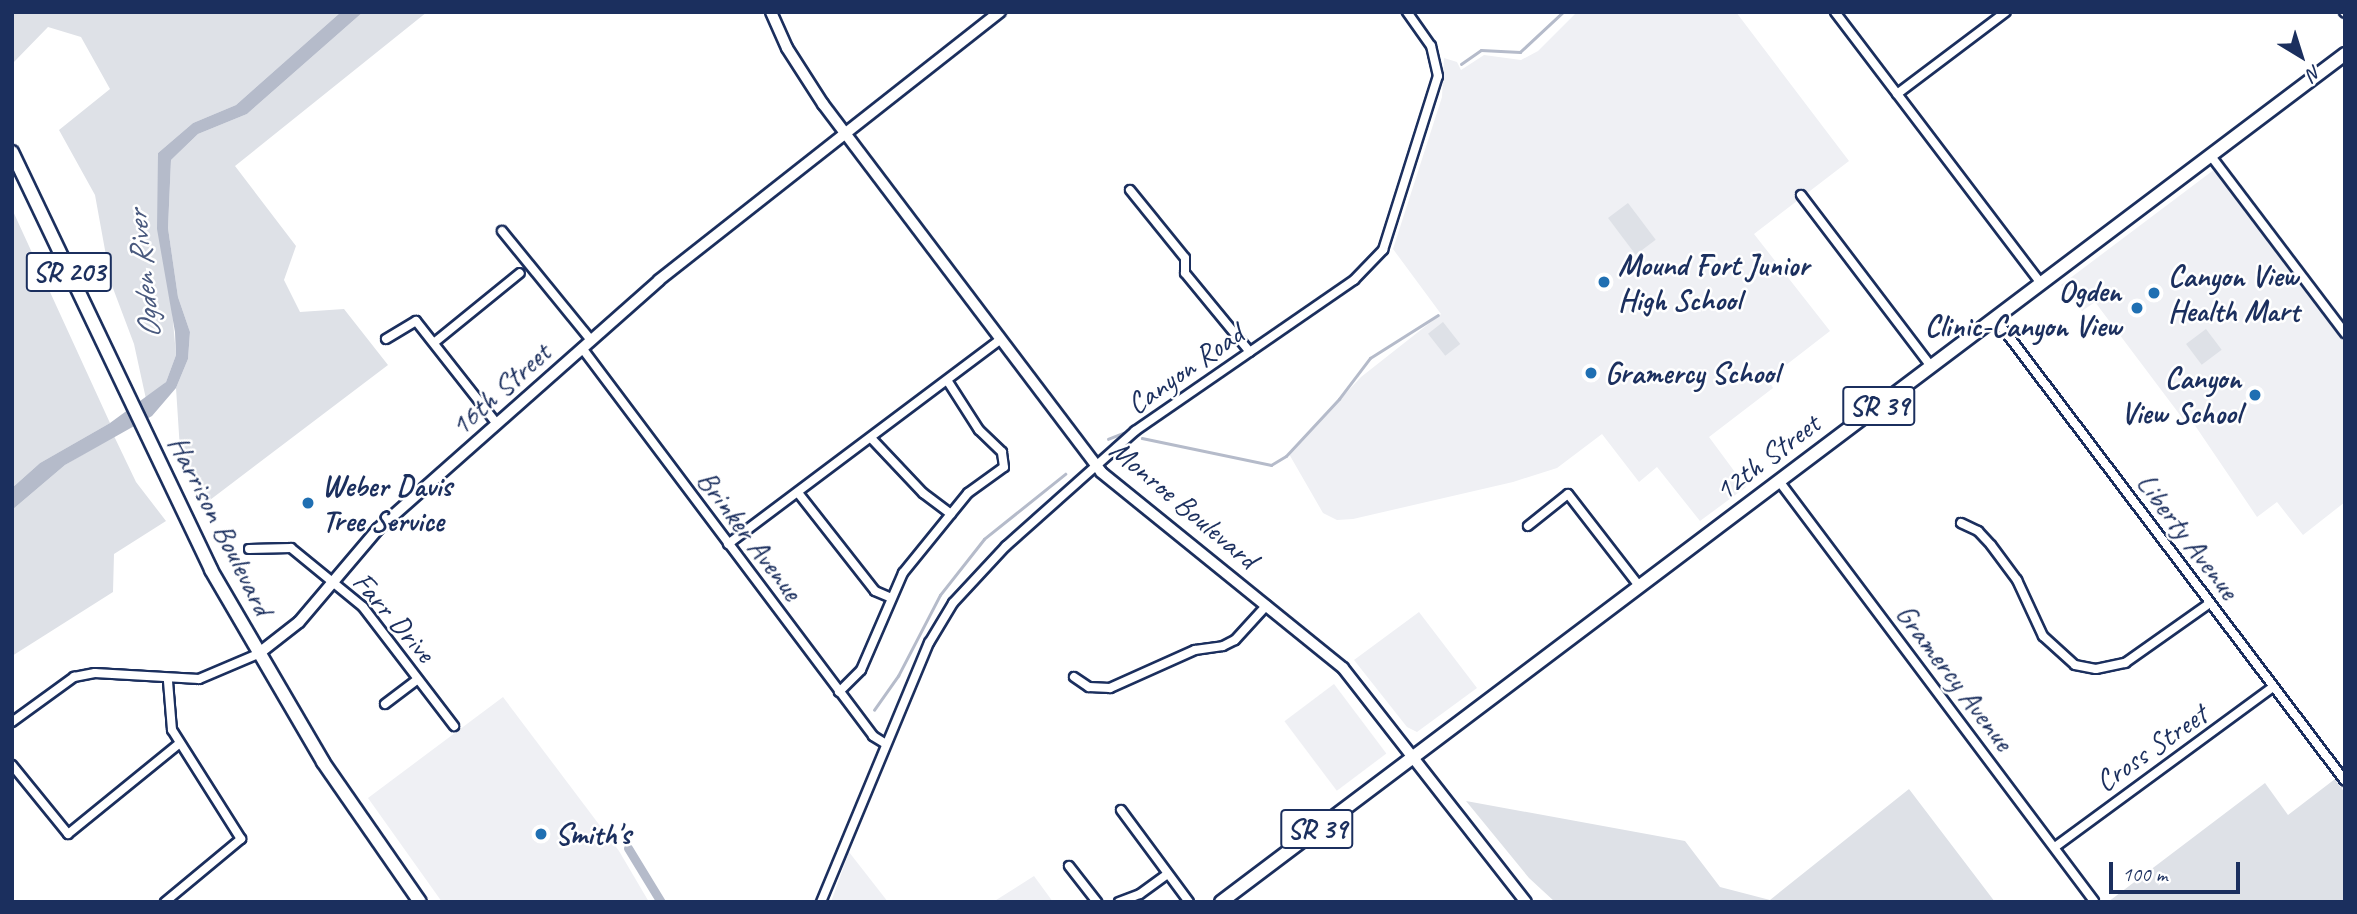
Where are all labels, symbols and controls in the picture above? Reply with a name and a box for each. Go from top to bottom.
north arrow [2266,21,2336,91]
text: N [2302,59,2326,86]
water label: Ogden River [118,209,170,341]
road number: SR 203 [25,247,113,296]
place label: Mound Fort Junior High School [1618,247,1808,318]
place label: Canyon View Health Mart [2168,258,2300,328]
place label: Ogden Clinic-Canyon View [1925,273,2121,344]
marker: Mound Fort Junior High School [1596,274,1612,290]
marker: Canyon View Health Mart [2146,285,2162,301]
marker: Ogden Clinic-Canyon View [2127,298,2147,318]
street label: Canyon Road [1120,316,1250,422]
street label: 16th Street [442,334,558,444]
place label: Gramercy School [1605,355,1778,391]
place label: Canyon View School [2122,360,2241,430]
marker: Gramercy School [1583,365,1599,381]
road number: SR 39 [1842,382,1916,430]
marker: Canyon View School [2247,387,2263,403]
street label: 12th Street [1707,406,1827,508]
street label: Harrison Boulevard [160,429,282,621]
street label: Monroe Boulevard [1103,432,1265,576]
street label: Brinker Avenue [689,463,811,607]
street label: Liberty Avenue [2129,466,2247,606]
place label: Weber Davis Tree Service [322,468,452,538]
marker: Weber Davis Tree Service [300,495,316,511]
street label: Farr Drive [345,564,443,670]
street label: Gramercy Avenue [1888,597,2022,757]
street label: Cross Street [2088,696,2214,800]
road number: SR 39 [1280,804,1354,854]
place label: Smith's [555,816,631,852]
marker: Smith's [533,826,549,842]
scale bar [2112,848,2243,892]
text: 100 m [2122,861,2167,887]

